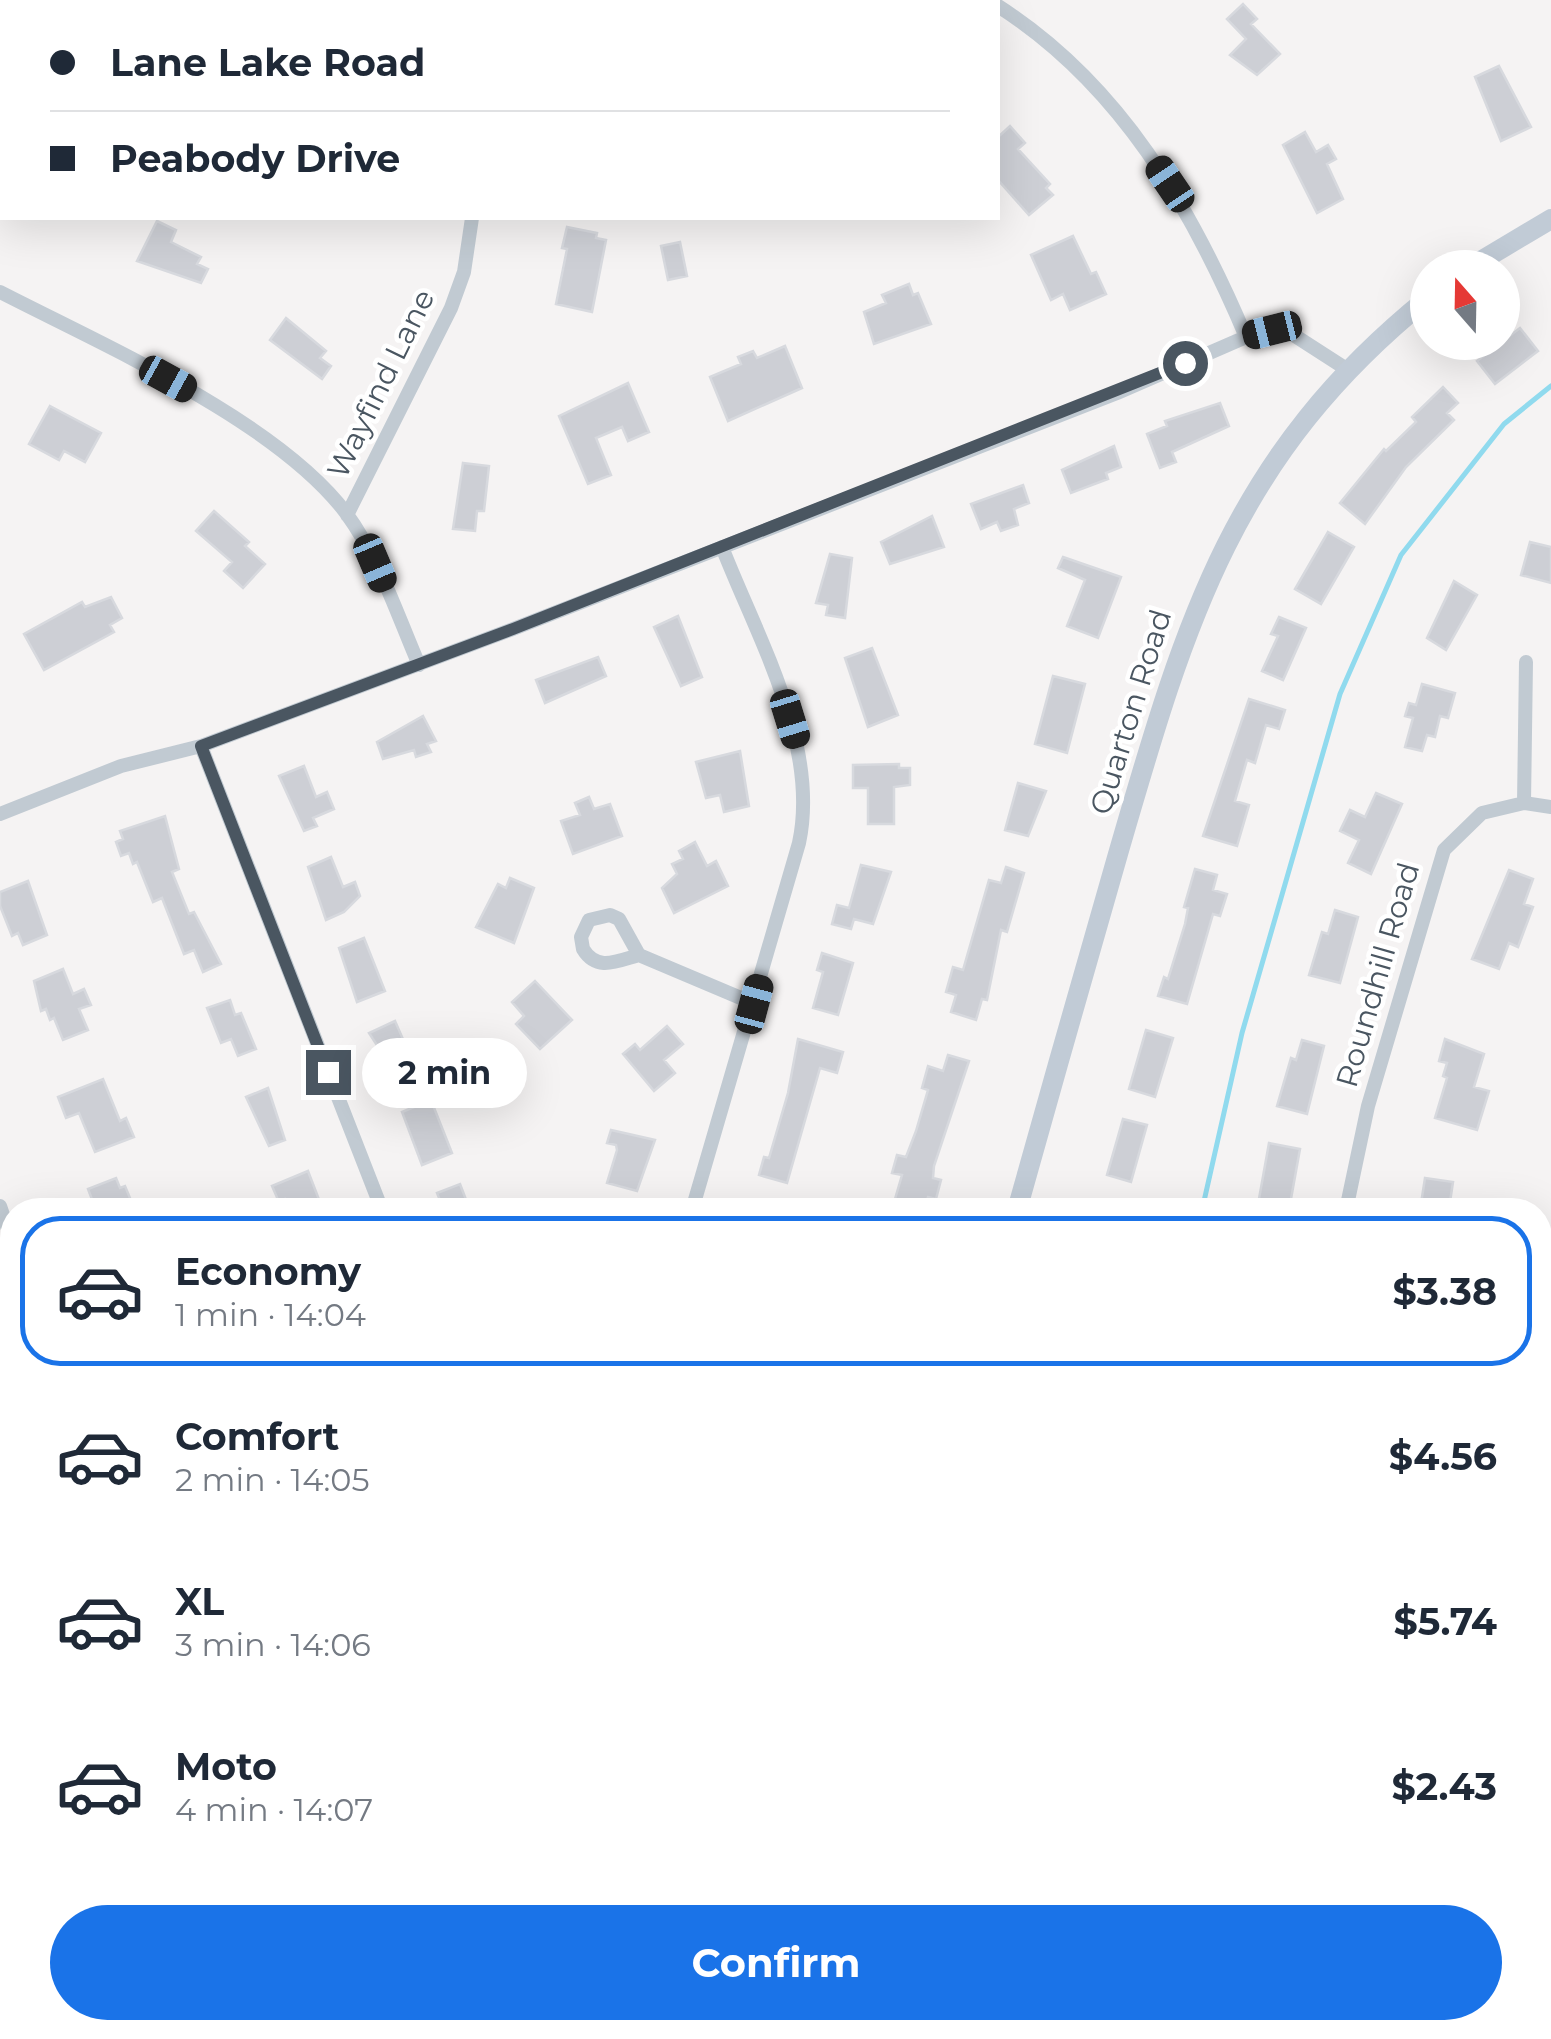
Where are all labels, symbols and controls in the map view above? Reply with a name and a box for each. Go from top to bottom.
text: Lane Lake Road [110,39,425,86]
text: Peabody Drive [110,135,400,182]
car [1141,151,1199,217]
north arrow [1410,250,1520,360]
map controls [1410,250,1520,360]
street label: Wayfind Lane [319,283,442,484]
car [1239,308,1305,352]
route start [1163,341,1208,386]
car [134,351,202,407]
car [349,530,401,596]
street label: Quarton Road [1082,605,1179,819]
car [767,686,813,752]
street label: Roundhill Road [1328,858,1427,1092]
car [732,971,776,1037]
callout: 2 min [363,1037,528,1107]
route end [306,1050,351,1095]
text: 2 min [398,1053,491,1092]
icon: car [55,1246,145,1336]
text: Economy [175,1248,361,1295]
text: $3.38 [1392,1268,1497,1315]
text: 1 min · 14:04 [175,1295,366,1334]
icon: car [55,1411,145,1501]
text: Comfort [175,1413,339,1460]
text: $4.56 [1389,1433,1497,1480]
text: 2 min · 14:05 [175,1460,370,1499]
icon: car [55,1576,145,1666]
text: XL [175,1578,224,1625]
text: $5.74 [1394,1598,1497,1645]
text: 3 min · 14:06 [175,1625,371,1664]
icon: car [55,1741,145,1831]
text: Moto [175,1743,277,1790]
text: $2.43 [1392,1763,1497,1810]
text: 4 min · 14:07 [175,1790,373,1829]
button: Confirm [50,1905,1502,2020]

